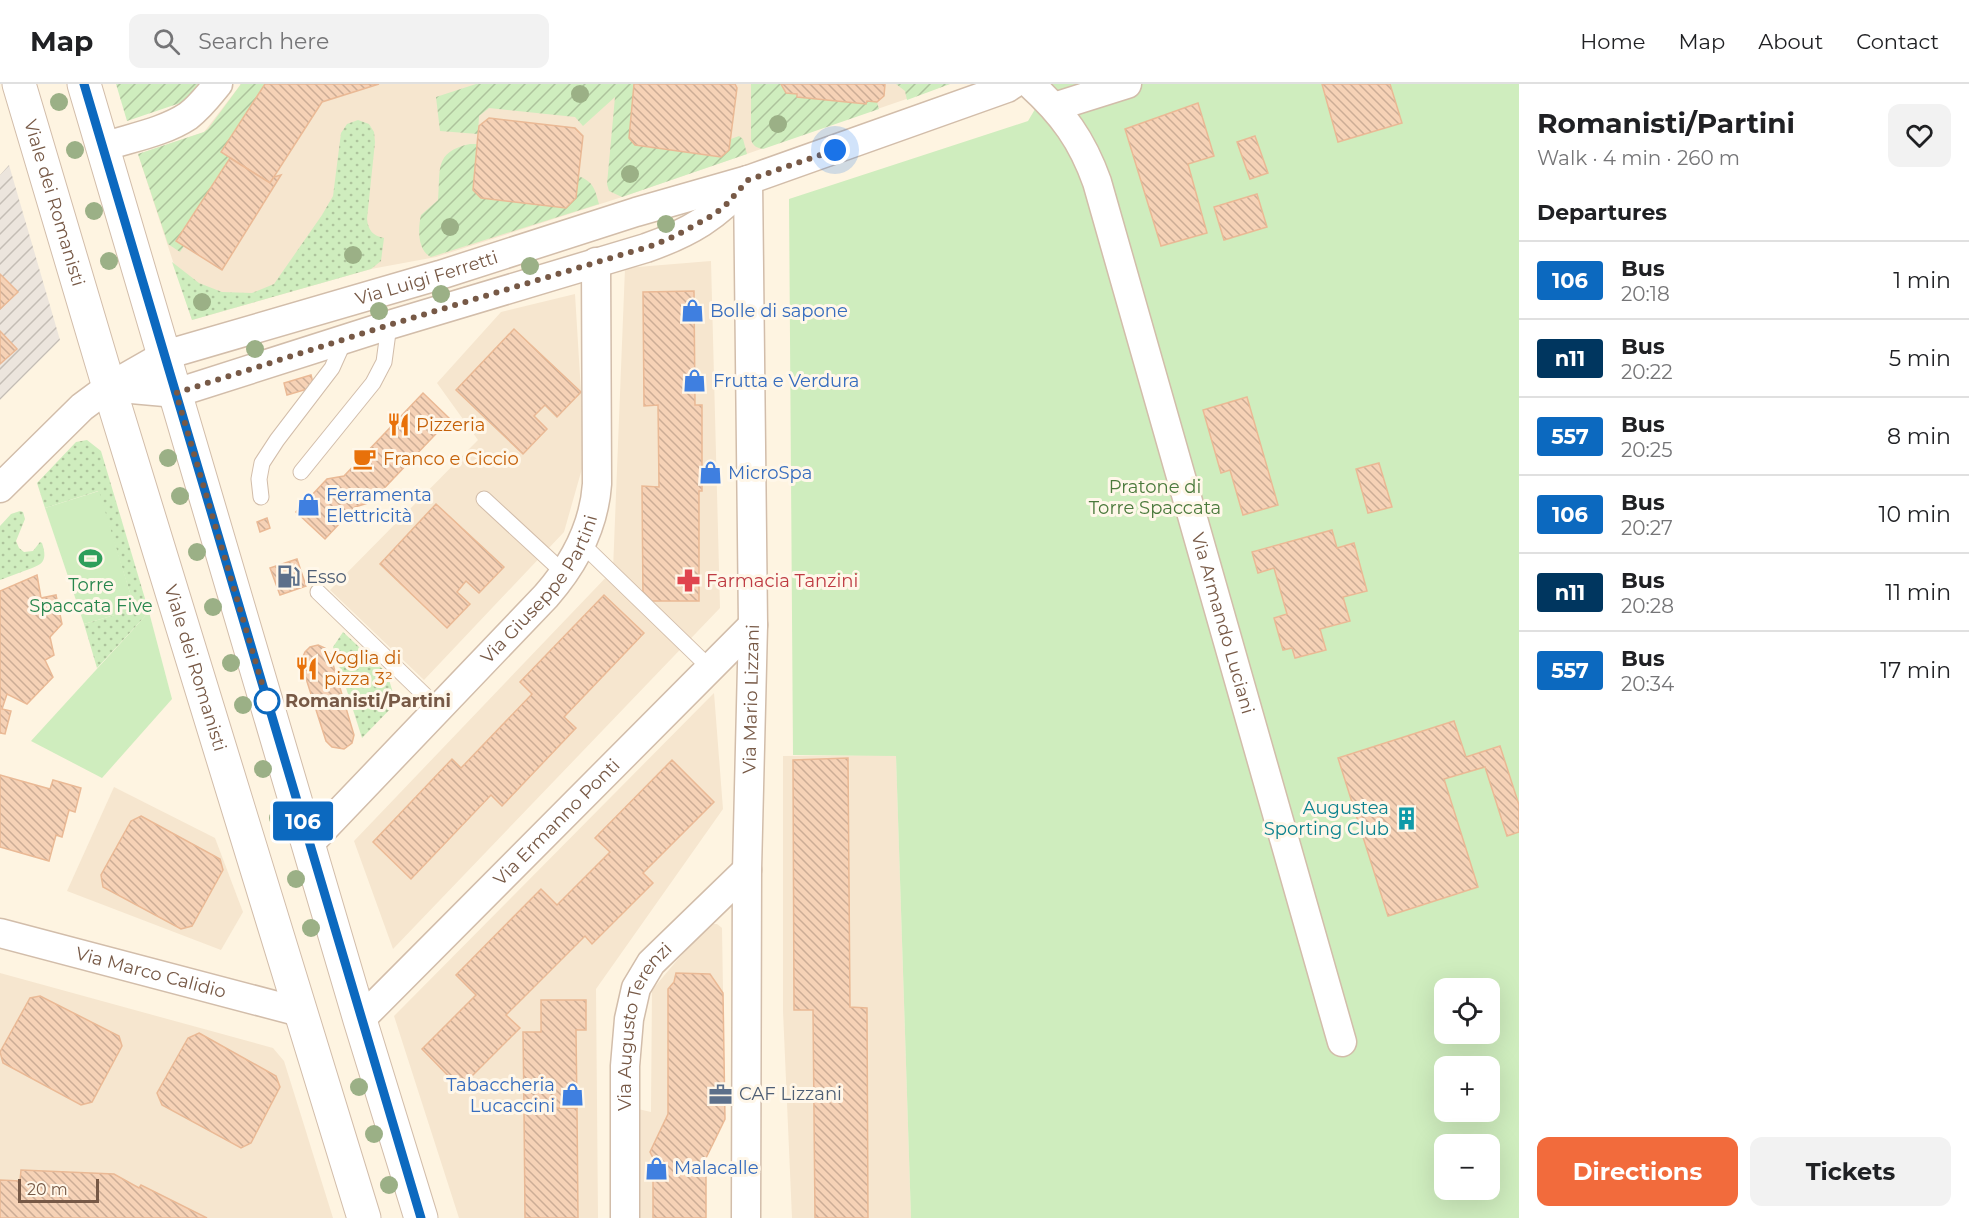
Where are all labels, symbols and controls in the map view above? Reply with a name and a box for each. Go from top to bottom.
search box [129,14,549,68]
text: Map [30,24,93,58]
icon: search [150,25,183,58]
text: Search here [198,28,329,55]
text: Home [1580,29,1645,54]
text: Map [1678,29,1725,54]
text: About [1758,29,1823,54]
text: Contact [1856,29,1939,54]
button: heart [1888,104,1951,167]
text: Romanisti/Partini [1537,106,1795,140]
street label: Viale dei Romanisti [19,117,89,289]
your location [820,135,850,165]
text: Walk · 4 min · 260 m [1537,146,1740,170]
text: Departures [1537,199,1667,226]
street label: Via Luigi Ferretti [353,246,501,310]
text: Bus [1621,255,1665,282]
text: 1 min [1893,267,1951,294]
text: 106 [1552,268,1588,293]
text: 20:18 [1621,282,1670,306]
shop icon: Bolle di sapone [679,298,705,324]
place label: Bolle di sapone [710,300,848,322]
text: Bus [1621,333,1665,360]
text: 5 min [1889,345,1951,372]
text: n11 [1555,346,1585,371]
text: 20:22 [1621,360,1673,384]
shop icon: Frutta e Verdura [682,368,708,394]
place label: Frutta e Verdura [713,370,859,392]
text: Bus [1621,411,1665,438]
restaurant icon: Pizzeria [385,412,411,438]
place label: Pizzeria [416,414,485,436]
text: 8 min [1887,423,1951,450]
text: 557 [1551,424,1589,449]
text: 20:25 [1621,438,1672,462]
cafe icon: Franco e Ciccio [352,446,378,472]
place label: Franco e Ciccio [383,448,519,470]
shop icon: MicroSpa [697,460,723,486]
place label: MicroSpa [728,462,812,484]
park label: Pratone di Torre Spaccata [1089,476,1221,519]
place label: Ferramenta Elettricità [326,484,432,527]
text: Bus [1621,489,1665,516]
shop icon: Ferramenta Elettricità [295,492,321,518]
text: 10 min [1879,501,1951,528]
text: 106 [1552,502,1588,527]
street label: Via Giuseppe Partini [476,512,602,668]
text: 20:27 [1621,516,1673,540]
street label: Via Armando Luciani [1186,530,1259,717]
sports icon: Torre Spaccata Five [78,546,104,572]
fuel station icon: Esso [275,564,301,590]
place label: Esso [306,566,347,588]
text: Bus [1621,567,1665,594]
pharmacy icon: Farmacia Tanzini [675,568,701,594]
place label: Farmacia Tanzini [706,570,858,592]
place label: Torre Spaccata Five [29,574,153,617]
text: 11 min [1885,579,1951,606]
text: n11 [1555,580,1585,605]
street label: Viale dei Romanisti [159,582,231,754]
text: 20:28 [1621,594,1674,618]
street label: Via Mario Lizzani [738,624,764,774]
text: Bus [1621,645,1665,672]
place label: Voglia di pizza 3² [324,647,401,690]
restaurant icon: Voglia di pizza 3² [293,655,319,681]
text: 17 min [1880,657,1951,684]
text: 557 [1551,658,1589,683]
text: 20:34 [1621,672,1674,696]
marker: Romanisti/Partini [254,688,280,714]
place label: Romanisti/Partini [285,690,451,712]
street label: Via Ermanno Ponti [489,754,625,890]
place label: Augustea Sporting Club [1264,797,1389,840]
line badge: 106 [268,802,338,840]
building icon: Augustea Sporting Club [1394,805,1420,831]
text: 106 [285,809,321,834]
street label: Via Augusto Terenzi [614,938,676,1111]
street label: Via Marco Calidio [73,942,228,1003]
map controls [1434,978,1500,1200]
button: locate [1434,978,1500,1044]
button: + [1434,1056,1500,1122]
place label: Tabaccheria Lucaccini [446,1074,555,1117]
office icon: CAF Lizzani [708,1081,734,1107]
shop icon: Tabaccheria Lucaccini [560,1082,586,1108]
place label: CAF Lizzani [739,1083,842,1105]
button: − [1434,1134,1500,1200]
button: Directions [1537,1137,1738,1206]
button: Tickets [1750,1137,1951,1206]
shop icon: Malacalle [643,1155,669,1181]
place label: Malacalle [674,1157,759,1179]
scale bar [18,1176,99,1204]
text: 20 m [27,1180,68,1199]

